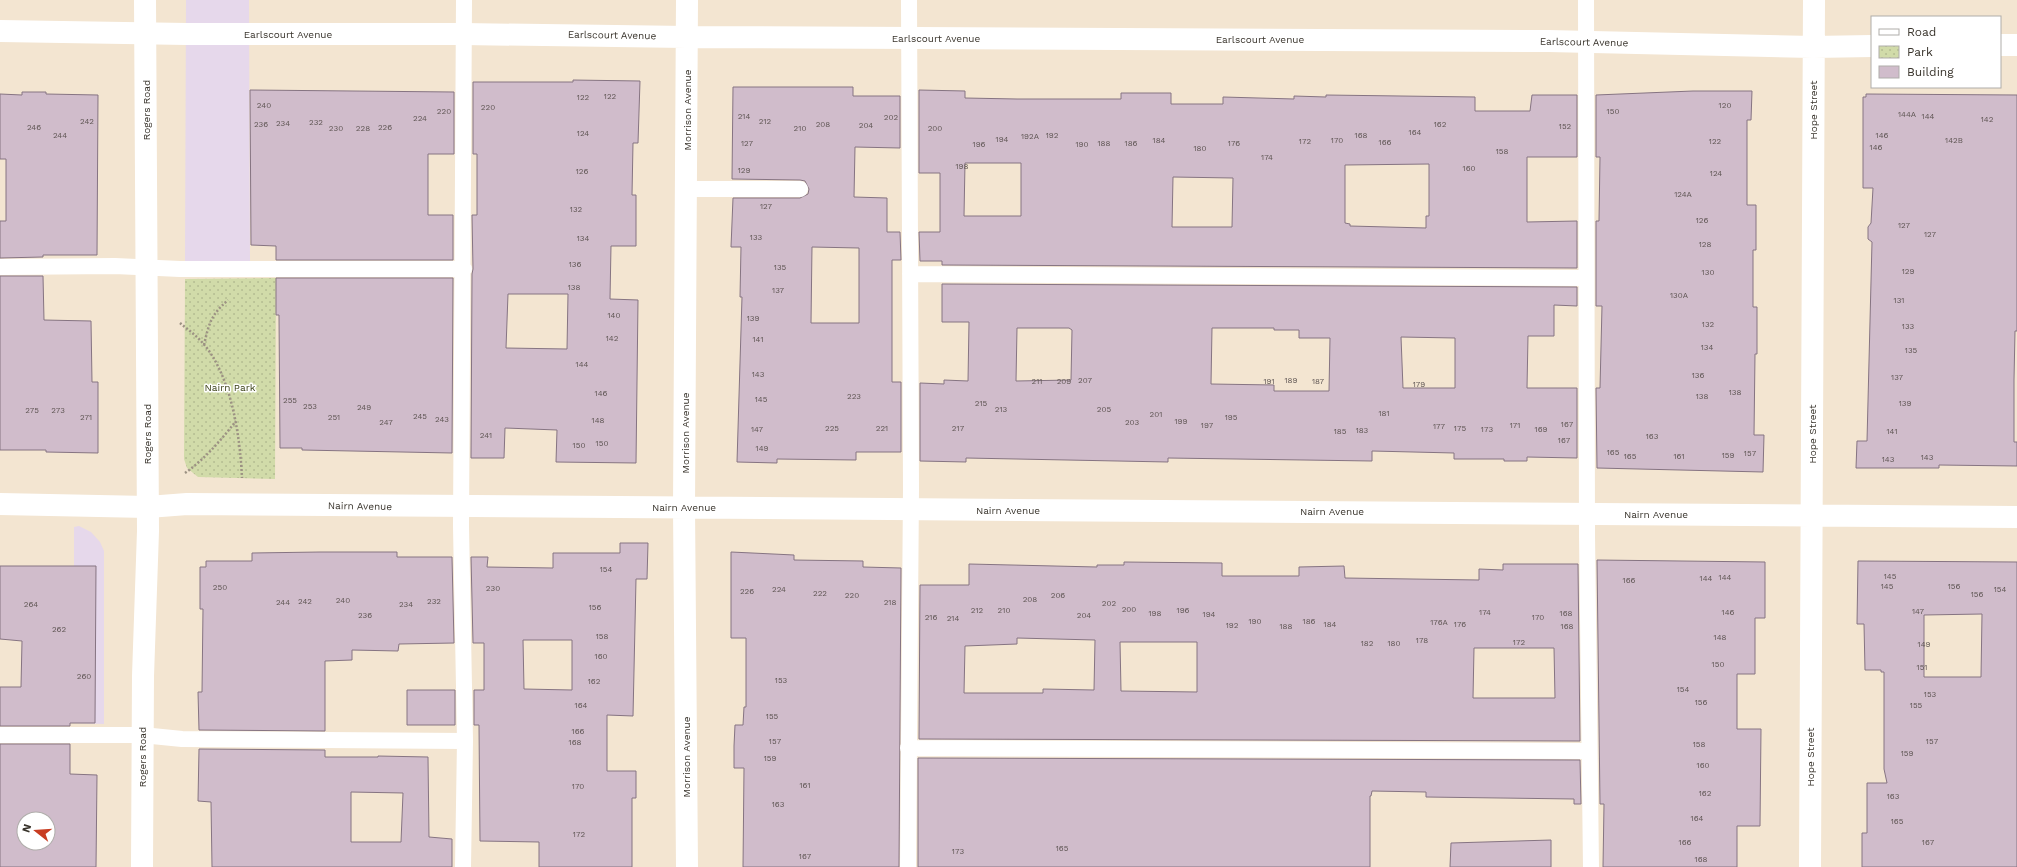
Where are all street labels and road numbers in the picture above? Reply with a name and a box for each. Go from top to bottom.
street label: Earlscourt Avenue [244,29,333,40]
street label: Earlscourt Avenue [568,29,657,41]
street label: Earlscourt Avenue [892,33,981,44]
street label: Earlscourt Avenue [1216,34,1305,45]
street label: Earlscourt Avenue [1540,36,1629,48]
street label: Morrison Avenue [682,69,693,151]
street label: Rogers Road [141,80,152,140]
street label: Hope Street [1808,80,1819,139]
street label: Morrison Avenue [680,392,691,474]
street label: Rogers Road [142,404,153,464]
street label: Hope Street [1807,404,1818,463]
street label: Nairn Avenue [328,500,392,512]
street label: Nairn Avenue [652,502,716,513]
street label: Nairn Avenue [976,505,1040,516]
street label: Nairn Avenue [1300,506,1364,517]
street label: Nairn Avenue [1624,509,1688,520]
street label: Morrison Avenue [681,716,692,798]
street label: Rogers Road [137,727,148,787]
street label: Hope Street [1805,727,1816,786]

